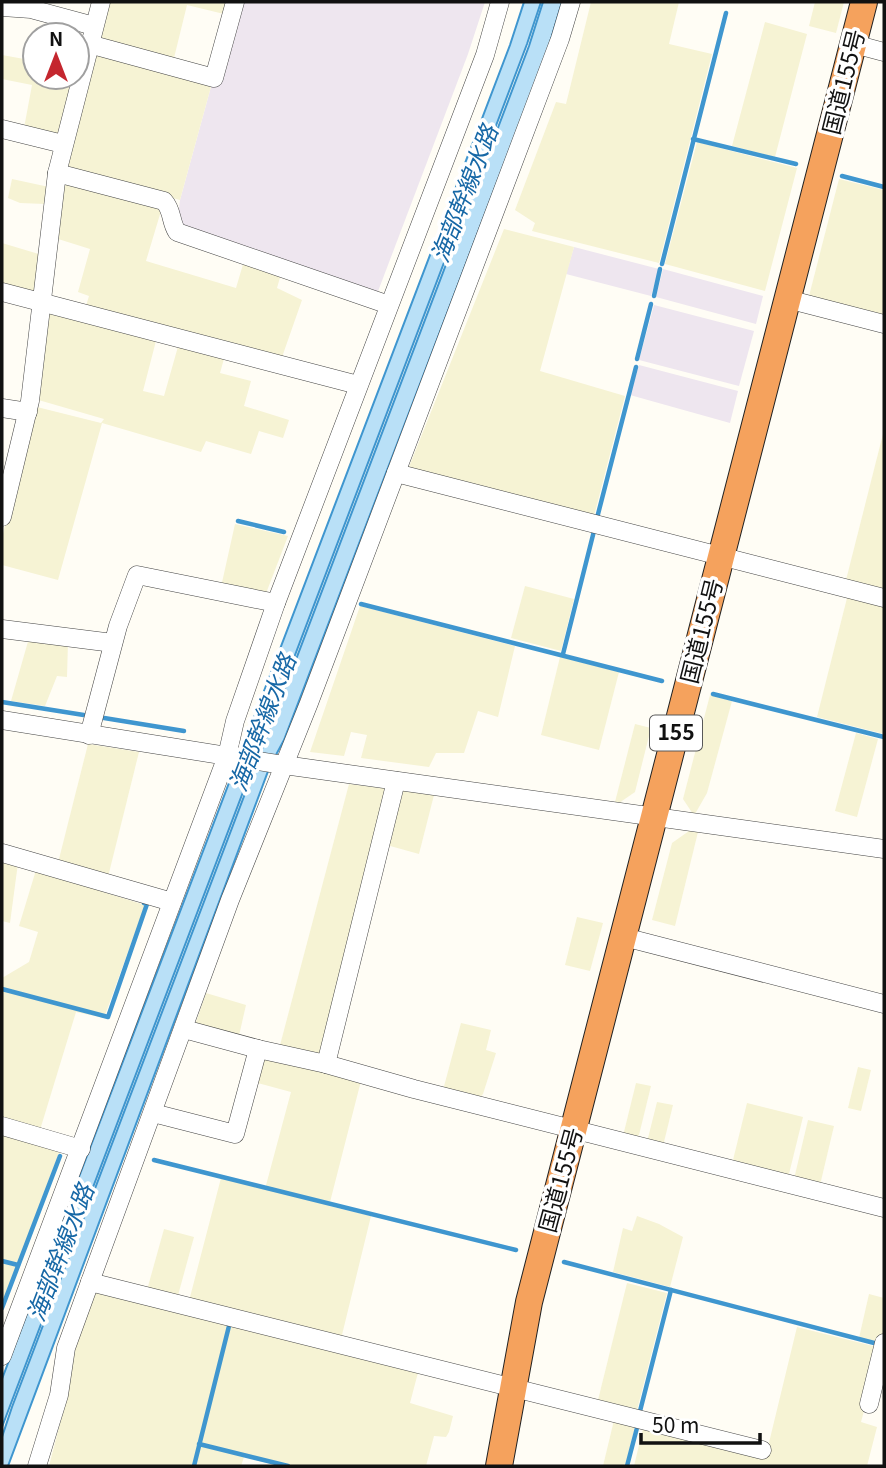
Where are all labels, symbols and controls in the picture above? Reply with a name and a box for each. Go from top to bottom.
north arrow [21,21,91,91]
text: N [49,24,63,51]
street label: 国道155号 [813,25,872,138]
water label: 海部幹線水路 [421,118,506,267]
street label: 国道155号 [671,574,730,687]
water label: 海部幹線水路 [219,647,304,796]
road number: 155 [650,716,702,750]
street label: 国道155号 [529,1123,589,1236]
water label: 海部幹線水路 [17,1177,102,1326]
scale bar [641,1402,760,1446]
text: 50 m [652,1409,699,1439]

